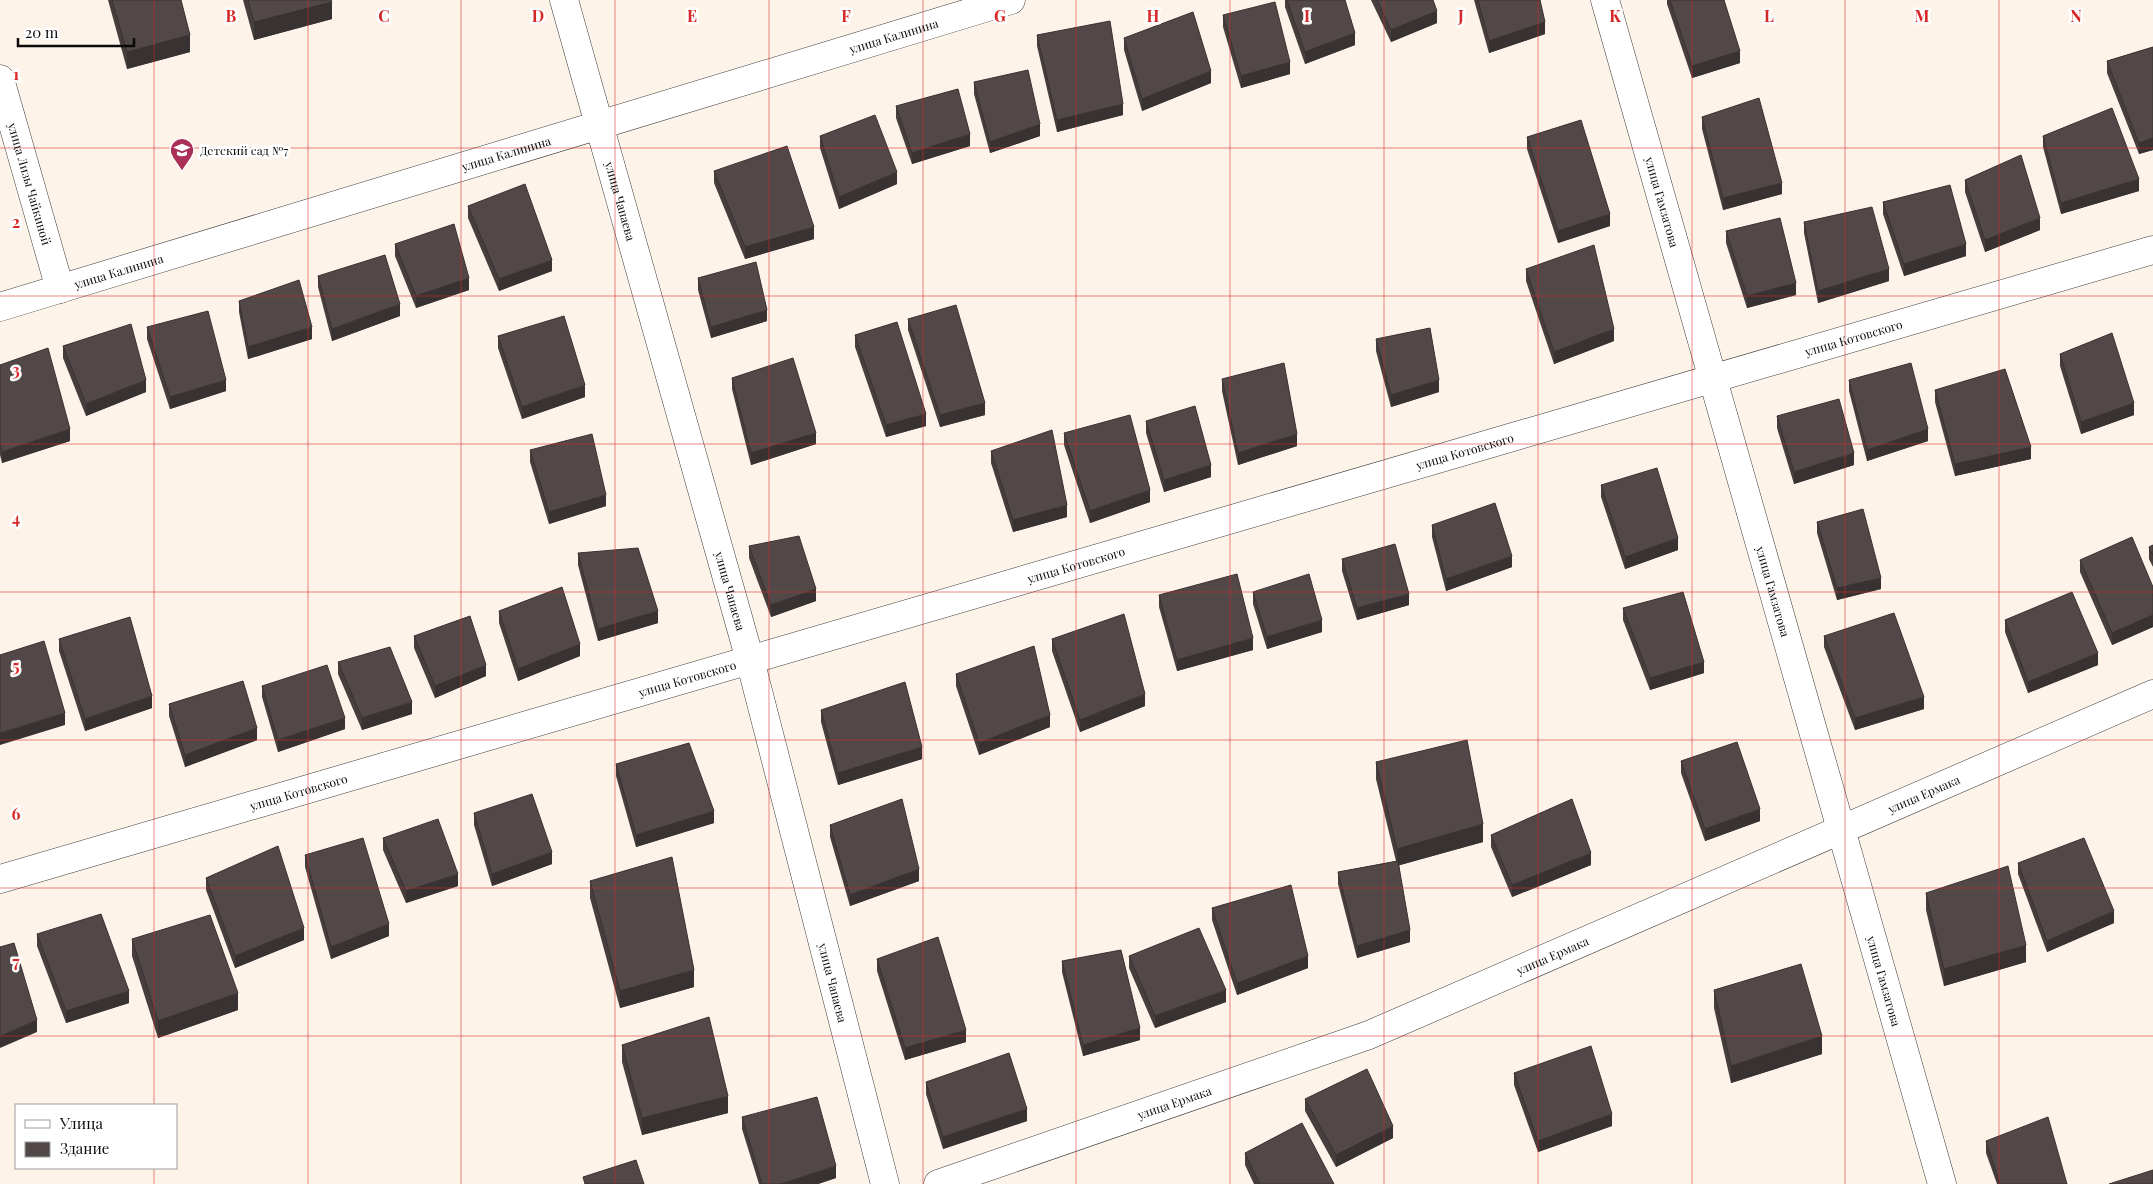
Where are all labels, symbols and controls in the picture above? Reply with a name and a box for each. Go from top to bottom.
text: B [226,5,237,26]
text: C [378,5,390,26]
text: D [532,5,544,26]
text: E [687,5,697,26]
text: F [841,5,851,26]
text: G [994,5,1006,26]
text: H [1147,5,1160,26]
text: I [1304,5,1310,26]
text: J [1457,5,1464,26]
text: K [1609,5,1621,26]
text: L [1764,5,1774,26]
text: M [1915,5,1930,26]
text: N [2070,5,2082,26]
scale bar [18,15,134,47]
street label: улица Калинина [846,15,940,57]
text: 20 m [25,22,59,42]
text: 1 [13,63,19,84]
street label: улица Лизы Чайкиной [5,120,55,247]
street label: улица Калинина [459,132,553,175]
school or university icon: Детский сад №7 [169,137,195,171]
place label: Детский сад №7 [200,142,288,158]
street label: улица Гамзатова [1642,154,1683,249]
street label: улица Чапаева [602,159,639,243]
text: 2 [12,211,20,232]
street label: улица Калинина [71,250,165,292]
street label: улица Котовского [1802,316,1905,360]
text: 3 [12,359,20,380]
street label: улица Котовского [1413,429,1516,473]
text: 4 [12,507,20,528]
street label: улица Котовского [1024,543,1127,587]
street label: улица Гамзатова [1753,543,1794,639]
street label: улица Чапаева [712,549,749,632]
text: 5 [12,655,20,676]
street label: улица Котовского [636,656,738,700]
street label: улица Котовского [247,770,350,814]
street label: улица Ермака [1884,771,1962,817]
text: 6 [12,803,21,824]
street label: улица Ермака [1513,933,1591,978]
street label: улица Гамзатова [1863,933,1905,1028]
street label: улица Чапаева [815,940,851,1024]
text: 7 [12,951,20,972]
street label: улица Ермака [1134,1082,1213,1123]
legend [15,1104,178,1169]
text: Улица [59,1113,103,1133]
text: Здание [60,1138,109,1158]

